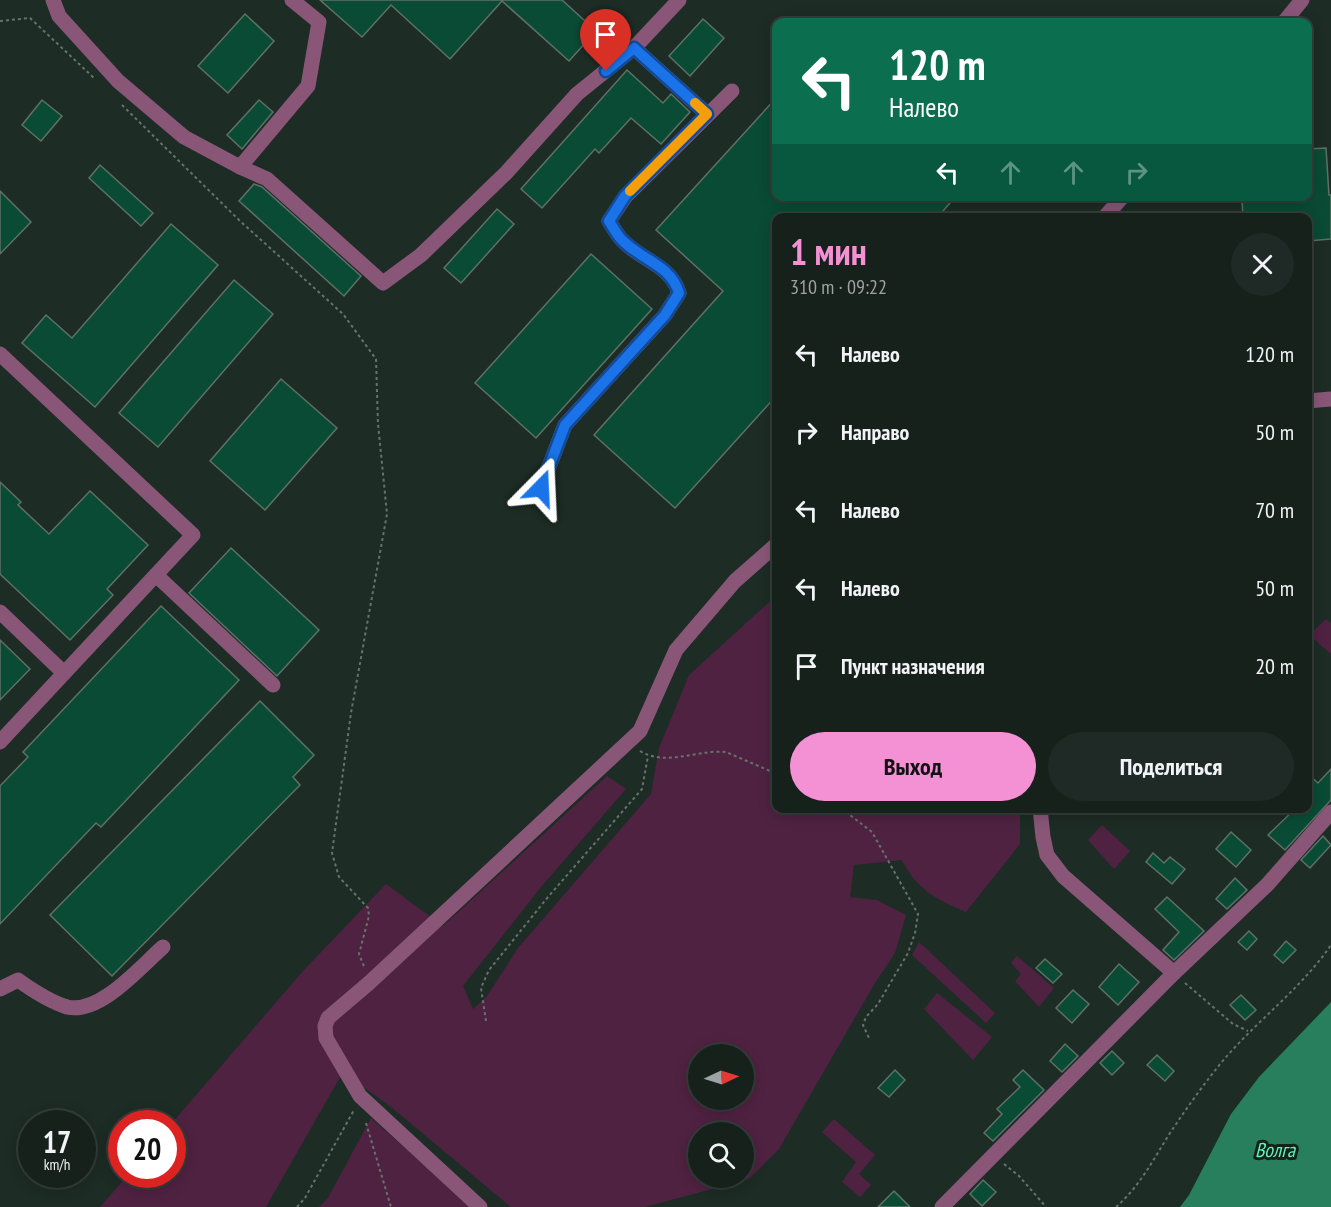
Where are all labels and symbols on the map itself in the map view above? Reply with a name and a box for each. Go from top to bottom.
pin [580,9,631,71]
position arrow [509,456,573,520]
north arrow [688,1044,754,1110]
speed limit sign: 20 [108,1110,186,1188]
water label: Волга [1255,1137,1296,1163]

